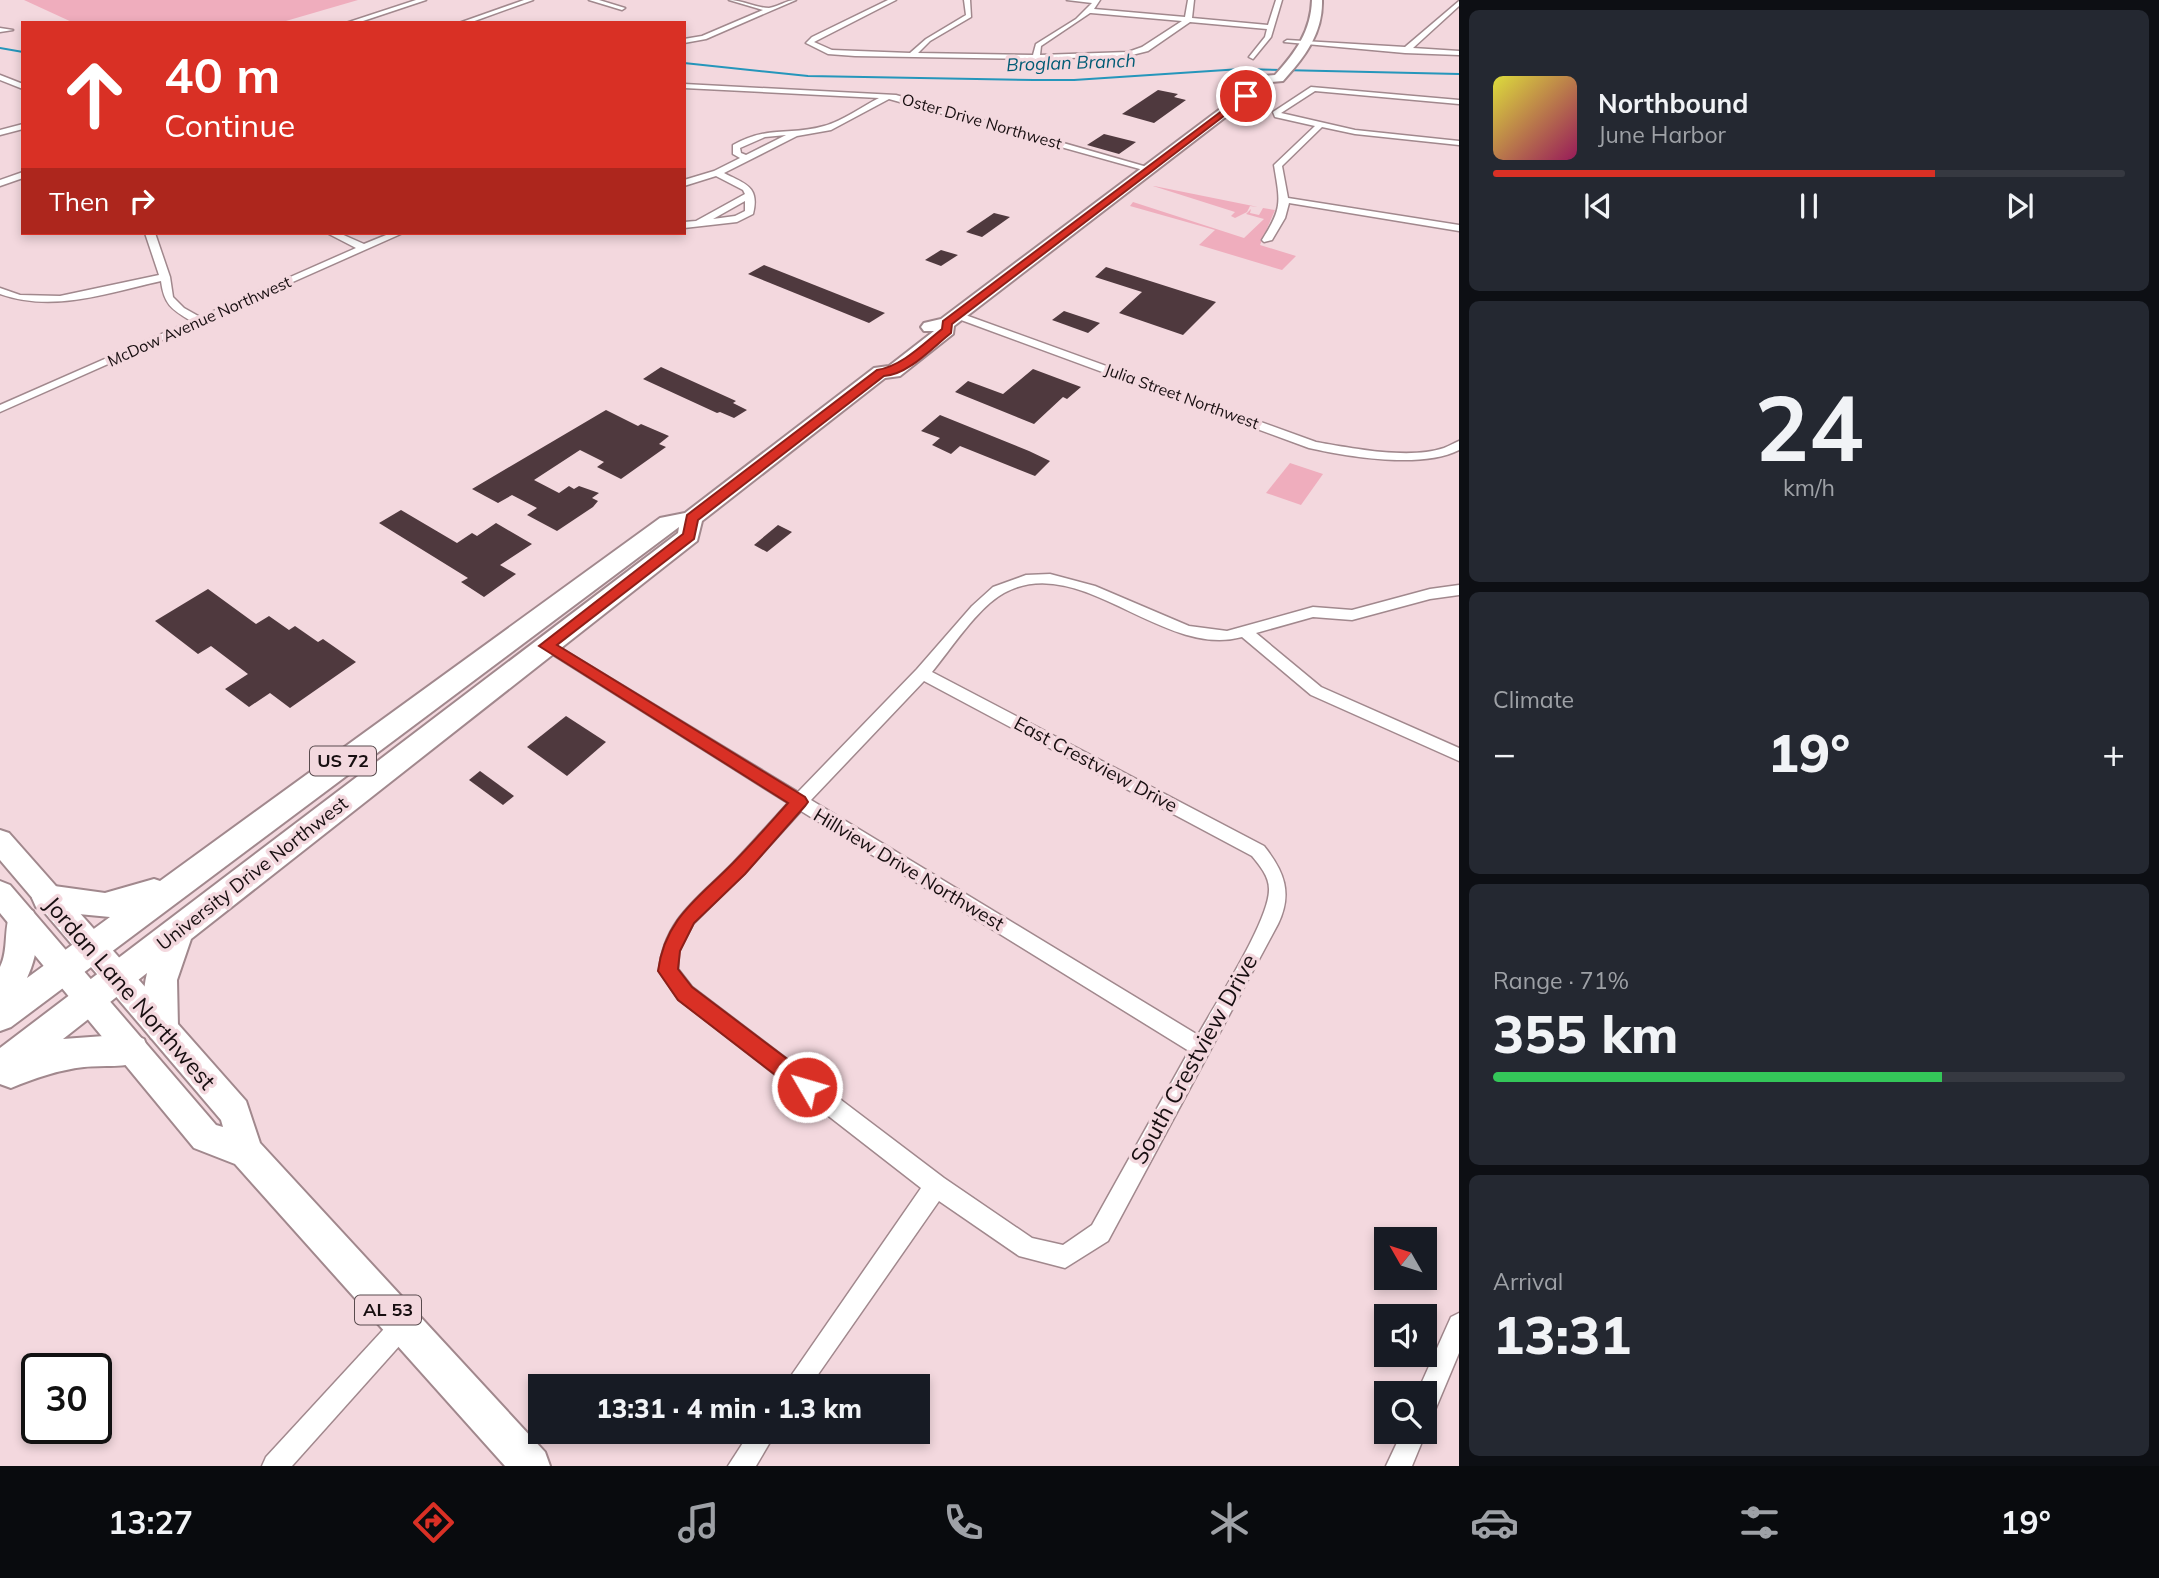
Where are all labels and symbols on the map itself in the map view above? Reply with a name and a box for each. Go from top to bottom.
water label: Broglan Branch [1006,49,1136,76]
pin [1216,66,1276,126]
street label: Oster Drive Northwest [900,89,1065,154]
street label: McDow Avenue Northwest [104,271,294,371]
street label: Julia Street Northwest [1102,359,1262,433]
street label: East Crestview Drive [1010,711,1182,817]
road number: US 72 [310,746,376,776]
street label: University Drive Northwest [152,791,353,955]
street label: Hillview Drive Northwest [809,803,1009,936]
street label: Jordan Lane Northwest [39,890,222,1095]
street label: South Crestview Drive [1124,949,1263,1169]
position arrow [770,1050,844,1124]
north arrow [1374,1227,1437,1290]
road number: AL 53 [355,1296,421,1324]
speed limit sign: 30 [21,1353,112,1444]

